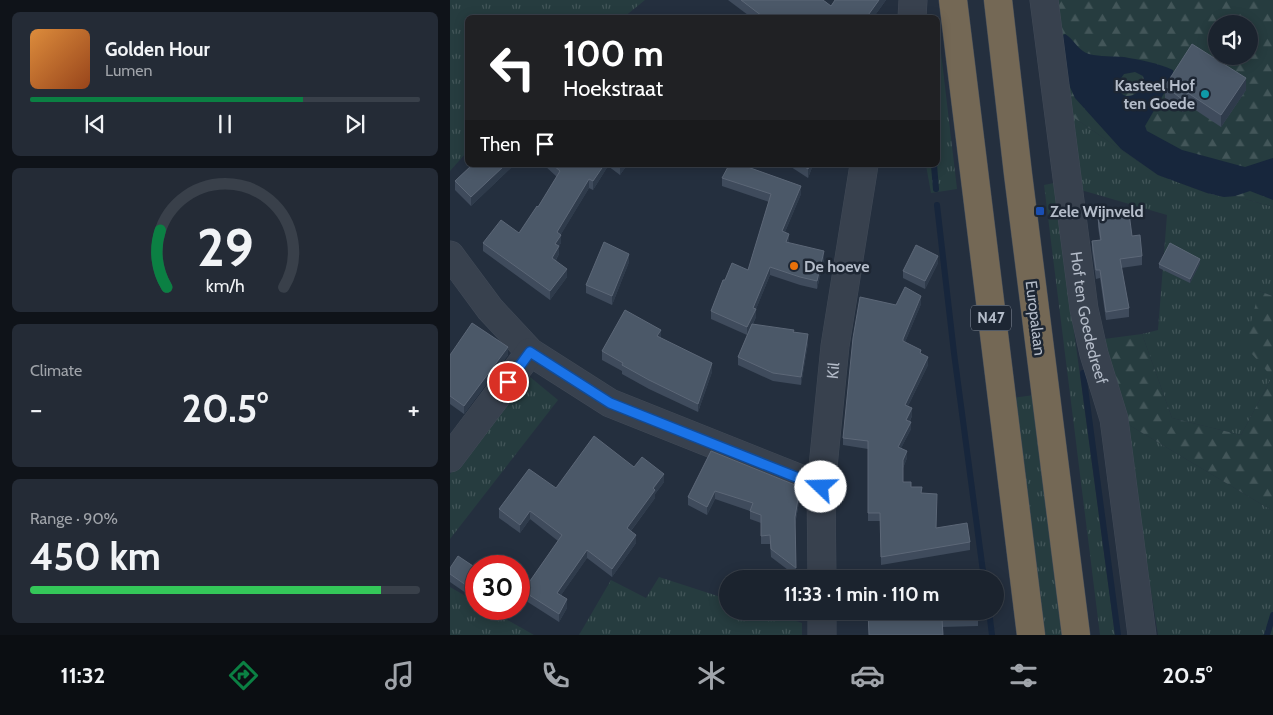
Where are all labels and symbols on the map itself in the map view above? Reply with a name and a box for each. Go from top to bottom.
place label: Kasteel Hof ten Goede [1115,76,1196,113]
marker: Kasteel Hof ten Goede [1199,88,1211,100]
place label: Zele Wijnveld [1050,202,1144,221]
marker: Zele Wijnveld [1034,205,1046,217]
street label: Hof ten Goededreef [1067,250,1112,387]
place label: De hoeve [804,257,869,276]
marker: De hoeve [788,260,800,272]
street label: Europalaan [1021,280,1050,357]
road number: N47 [971,306,1011,330]
pin [487,361,529,403]
street label: Kil [823,361,843,380]
position arrow [794,460,846,512]
speed limit sign: 30 [465,555,530,620]

